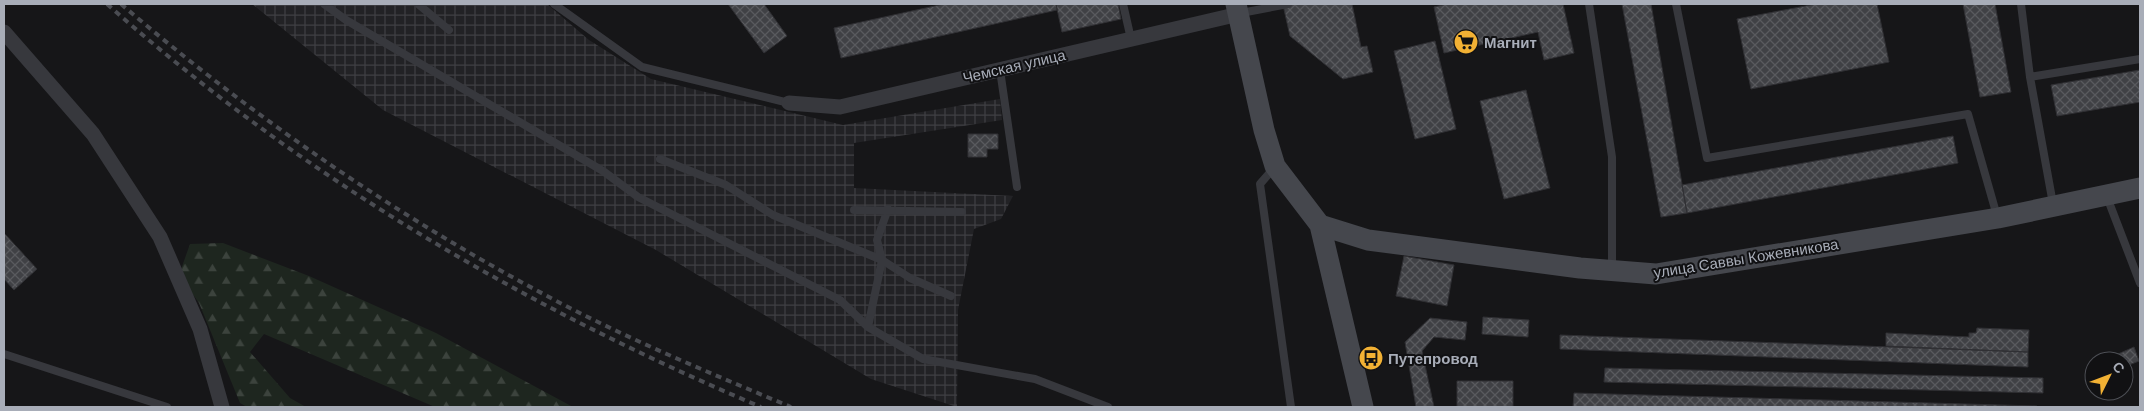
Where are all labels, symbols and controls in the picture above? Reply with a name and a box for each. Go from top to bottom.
supermarket icon: Магнит [1453,29,1479,55]
place label: Магнит [1484,34,1537,51]
street label: Чемская улица [961,46,1068,86]
street label: улица Саввы Кожевникова [1652,235,1840,281]
bus stop icon: Путепровод [1358,345,1384,371]
place label: Путепровод [1388,350,1478,367]
north arrow [2084,351,2134,401]
text: С [2109,358,2128,376]

